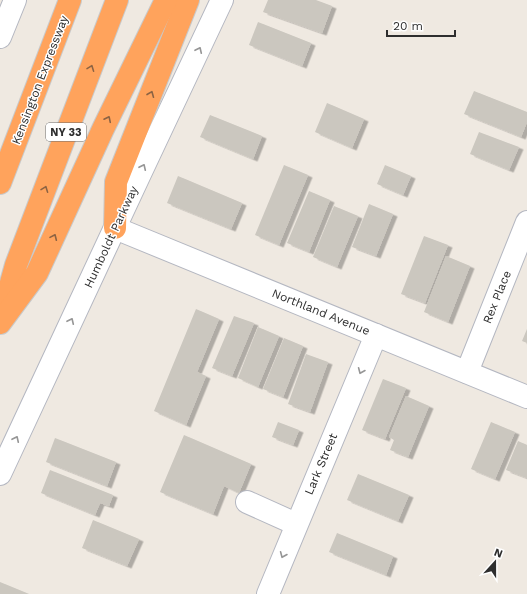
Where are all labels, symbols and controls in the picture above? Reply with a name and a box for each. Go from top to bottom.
scale bar [387,12,455,38]
street label: Kensington Expressway [9,13,71,146]
text: 20 m [393,19,423,33]
one-way arrow [194,46,202,54]
one-way arrow [86,64,94,71]
one-way arrow [146,90,154,97]
one-way arrow [103,116,111,123]
road number: NY 33 [46,123,86,141]
one-way arrow [138,164,146,171]
street label: Humboldt Parkway [81,183,141,290]
one-way arrow [40,186,48,193]
one-way arrow [49,234,57,241]
street label: Rex Place [480,268,514,326]
street label: Northland Avenue [270,286,372,338]
one-way arrow [67,318,75,325]
one-way arrow [357,367,365,374]
street label: Lark Street [302,431,340,497]
one-way arrow [12,436,20,443]
north arrow [475,542,515,582]
text: N [492,546,505,561]
one-way arrow [280,552,288,559]

